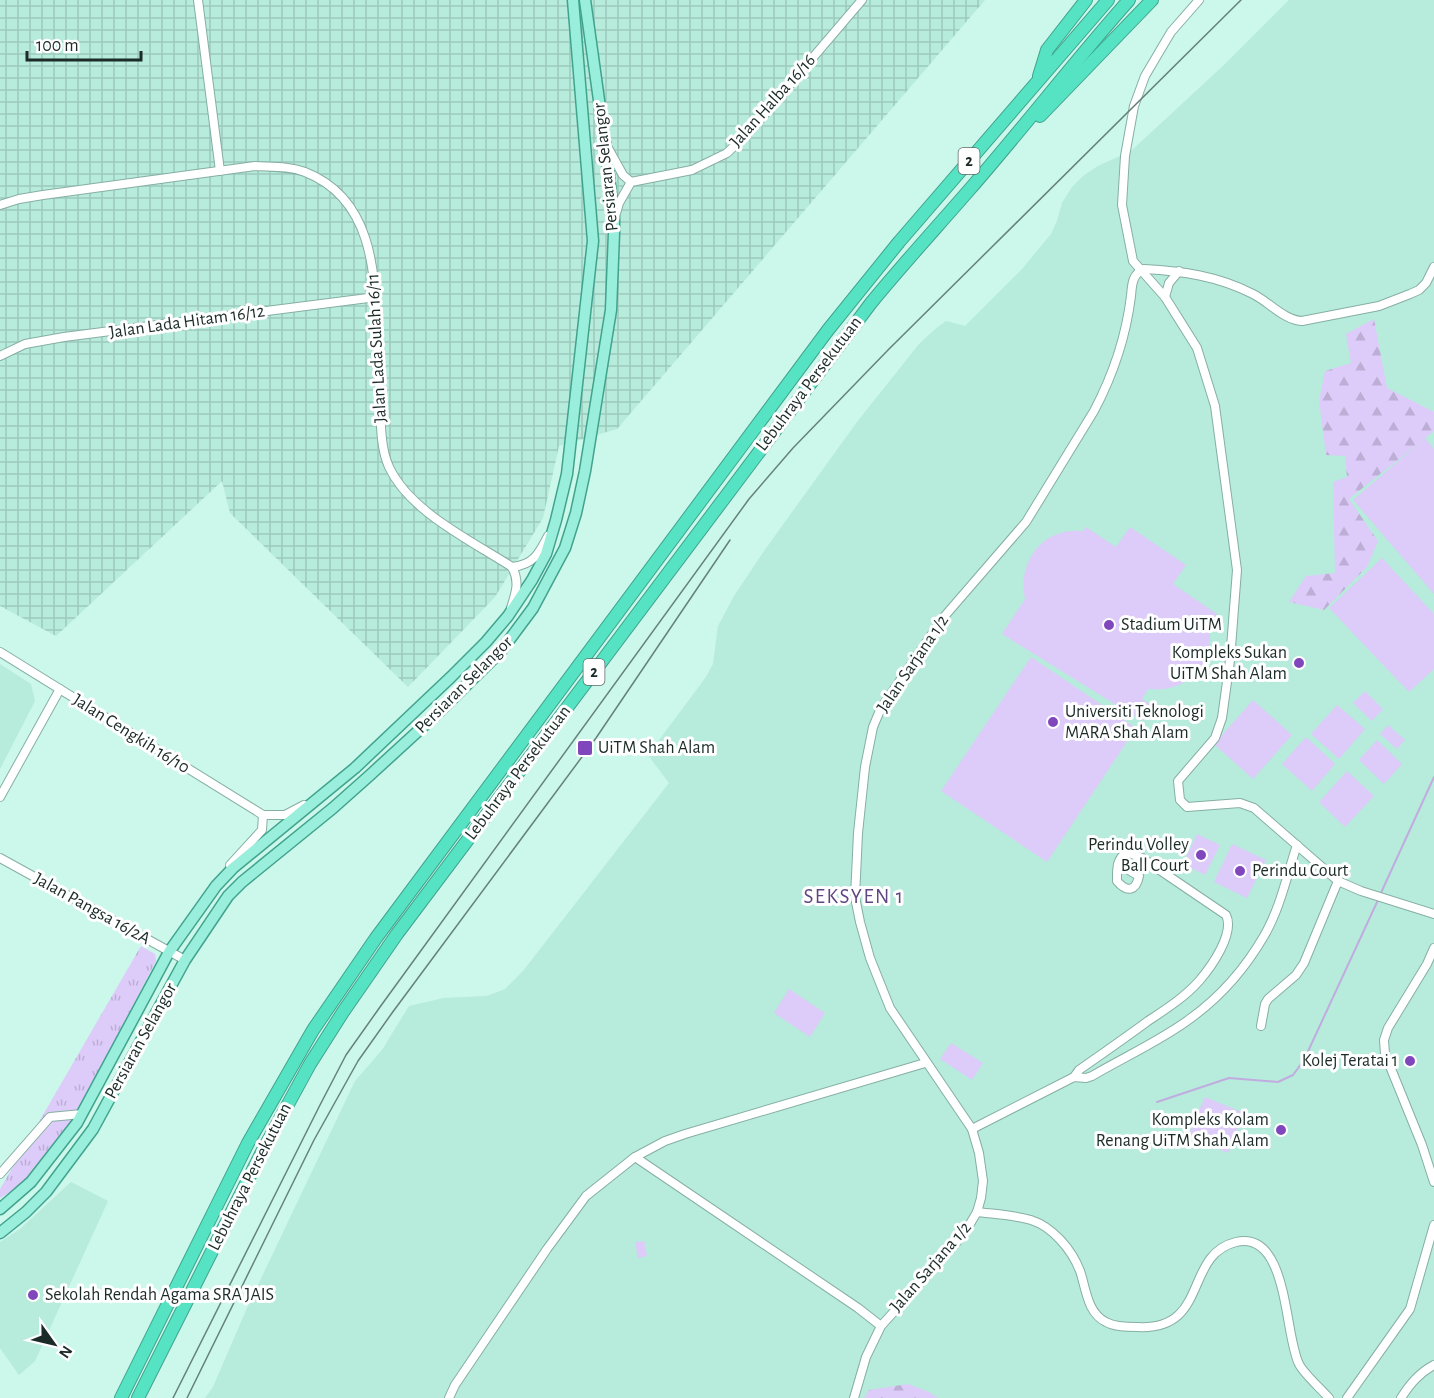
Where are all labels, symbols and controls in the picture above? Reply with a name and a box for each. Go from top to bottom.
scale bar [27,24,141,62]
text: 100 m [36,37,79,55]
street label: Jalan Halba 16/16 [727,51,819,151]
street label: Persiaran Selangor [590,102,622,232]
road number: 2 [958,148,980,174]
street label: Jalan Lada Sulah 16/11 [364,273,390,423]
street label: Jalan Lada Hitam 16/12 [108,302,266,342]
street label: Lebuhraya Persekutuan [753,314,865,454]
street label: Jalan Sarjana 1/2 [874,612,952,716]
place label: Stadium UiTM [1121,616,1222,634]
marker: Stadium UiTM [1102,618,1116,632]
street label: Persiaran Selangor [412,633,516,737]
place label: Kompleks Sukan UiTM Shah Alam [1170,644,1287,683]
marker: Kompleks Sukan UiTM Shah Alam [1292,656,1306,670]
road number: 2 [584,659,604,685]
street label: Jalan Cengkih 16/10 [69,691,193,777]
street label: Lebuhraya Persekutuan [462,703,574,843]
place label: Universiti Teknologi MARA Shah Alam [1065,703,1204,742]
marker: Universiti Teknologi MARA Shah Alam [1046,715,1060,729]
marker: UiTM Shah Alam [576,739,594,757]
place label: UiTM Shah Alam [598,739,715,757]
place label: Perindu Volley Ball Court [1088,836,1189,875]
marker: Perindu Volley Ball Court [1194,848,1208,862]
place label: Perindu Court [1252,862,1348,880]
marker: Perindu Court [1233,864,1247,878]
street label: Jalan Pangsa 16/2A [31,870,154,949]
district label: SEKSYEN 1 [803,886,905,907]
street label: Persiaran Selangor [102,980,180,1102]
place label: Kolej Teratai 1 [1302,1052,1398,1070]
marker: Kolej Teratai 1 [1403,1054,1417,1068]
street label: Lebuhraya Persekutuan [205,1100,295,1254]
place label: Kompleks Kolam Renang UiTM Shah Alam [1096,1111,1269,1150]
marker: Kompleks Kolam Renang UiTM Shah Alam [1274,1123,1288,1137]
street label: Jalan Sarjana 1/2 [887,1218,975,1316]
place label: Sekolah Rendah Agama SRA JAIS [45,1286,274,1304]
marker: Sekolah Rendah Agama SRA JAIS [26,1288,40,1302]
north arrow [24,1314,84,1374]
text: N [56,1343,75,1361]

